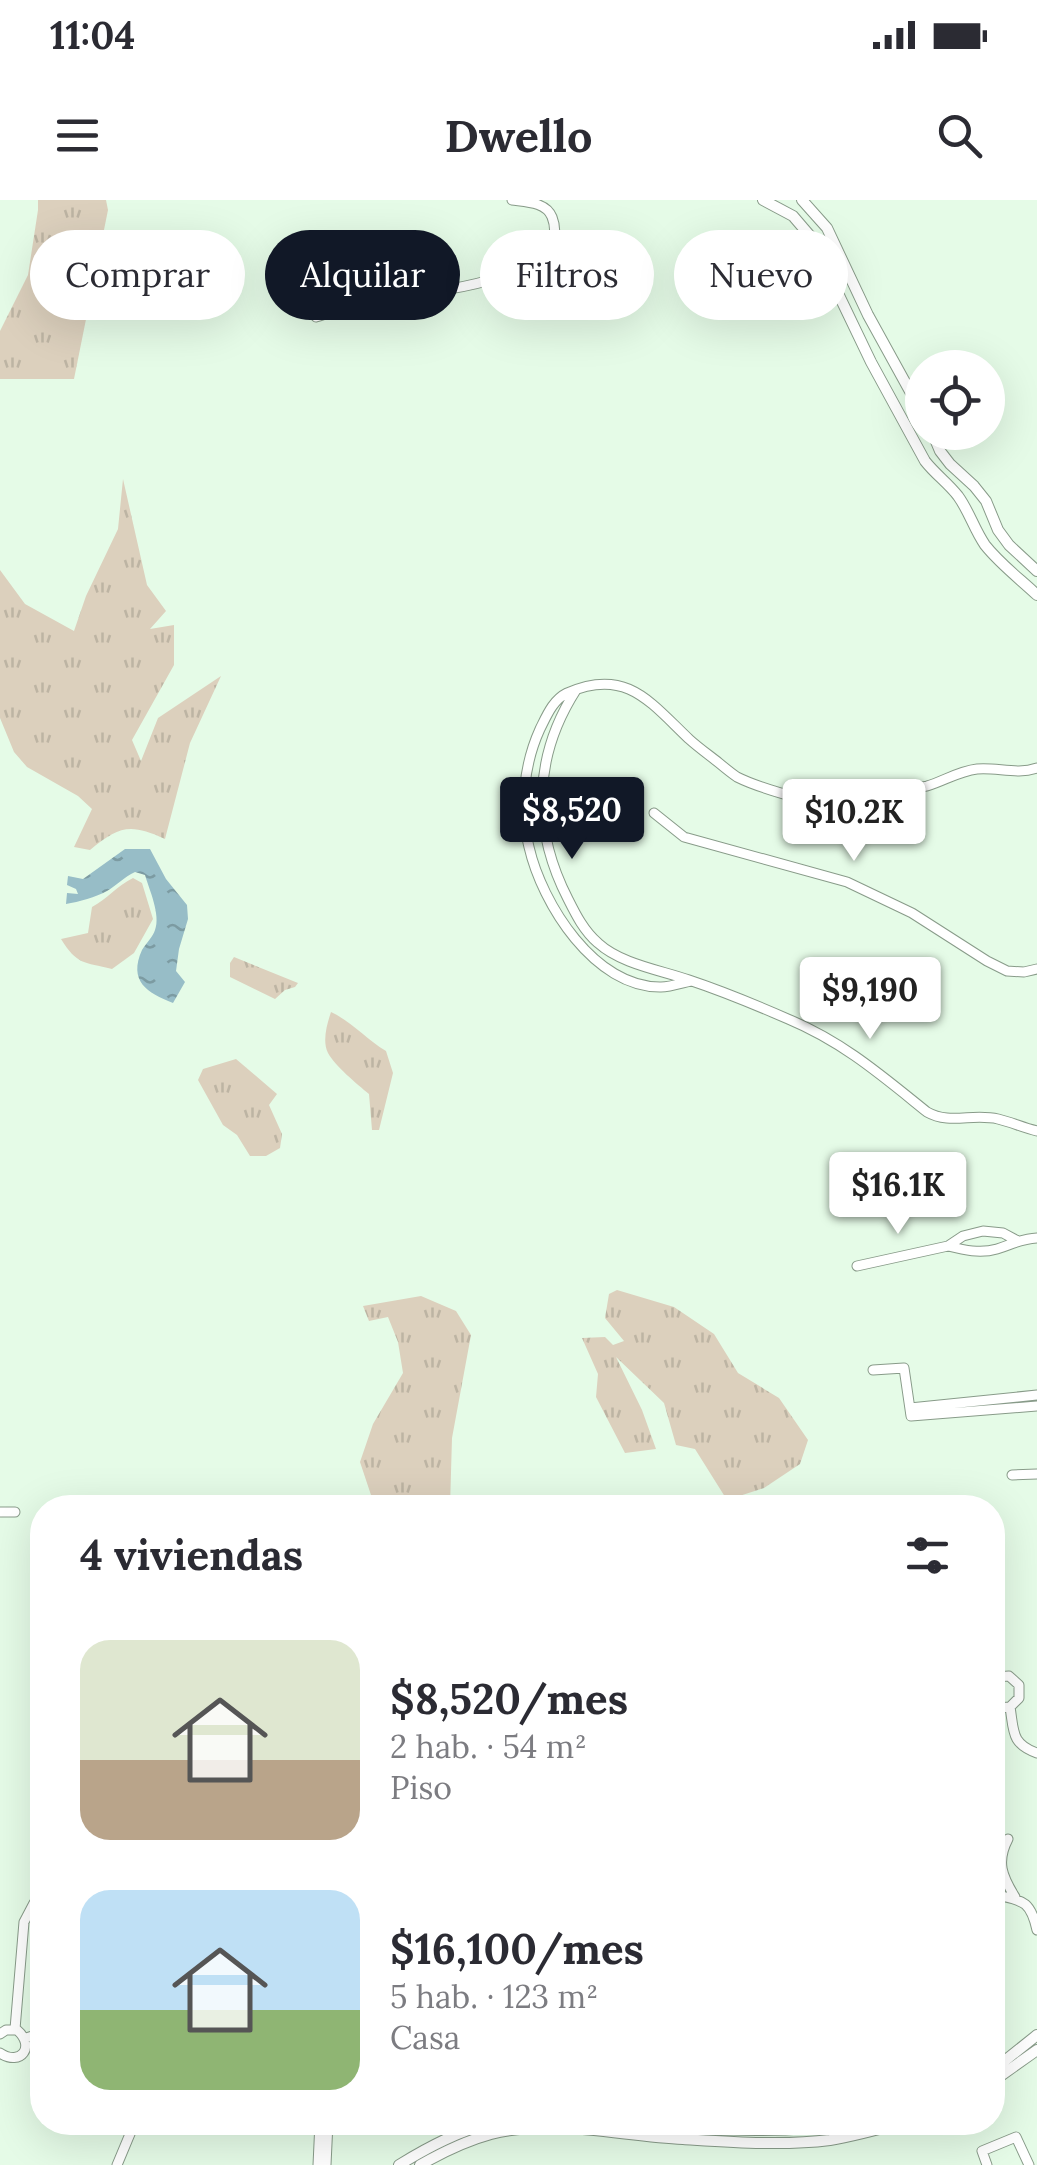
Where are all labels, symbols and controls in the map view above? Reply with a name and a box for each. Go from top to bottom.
text: 11:04 [50,11,135,59]
text: Dwello [445,107,592,164]
icon: menu [50,108,105,163]
icon: search [932,108,987,163]
chip: Comprar [30,230,245,320]
chip: Alquilar [265,230,460,320]
chip: Filtros [480,230,654,320]
chip: Nuevo [674,230,848,320]
map controls [905,350,1005,450]
button: locate [905,350,1005,450]
pin: $8,520 [491,777,653,862]
pin: $10.2K [773,779,935,864]
text: $8,520 [522,789,622,830]
text: $10.2K [805,791,903,832]
pin: $9,190 [789,957,951,1042]
text: $9,190 [822,969,918,1010]
pin: $16.1K [817,1152,979,1237]
text: $16.1K [851,1164,945,1205]
text: 4 viviendas [80,1528,303,1582]
icon: filters [900,1528,955,1583]
text: $8,520/mes [390,1672,628,1726]
icon: home [160,1680,280,1800]
text: 2 hab. · 54 m² [390,1726,587,1767]
text: Piso [390,1767,452,1808]
text: $16,100/mes [390,1922,644,1976]
icon: home [160,1930,280,2050]
text: 5 hab. · 123 m² [390,1976,598,2017]
text: Casa [390,2017,460,2058]

